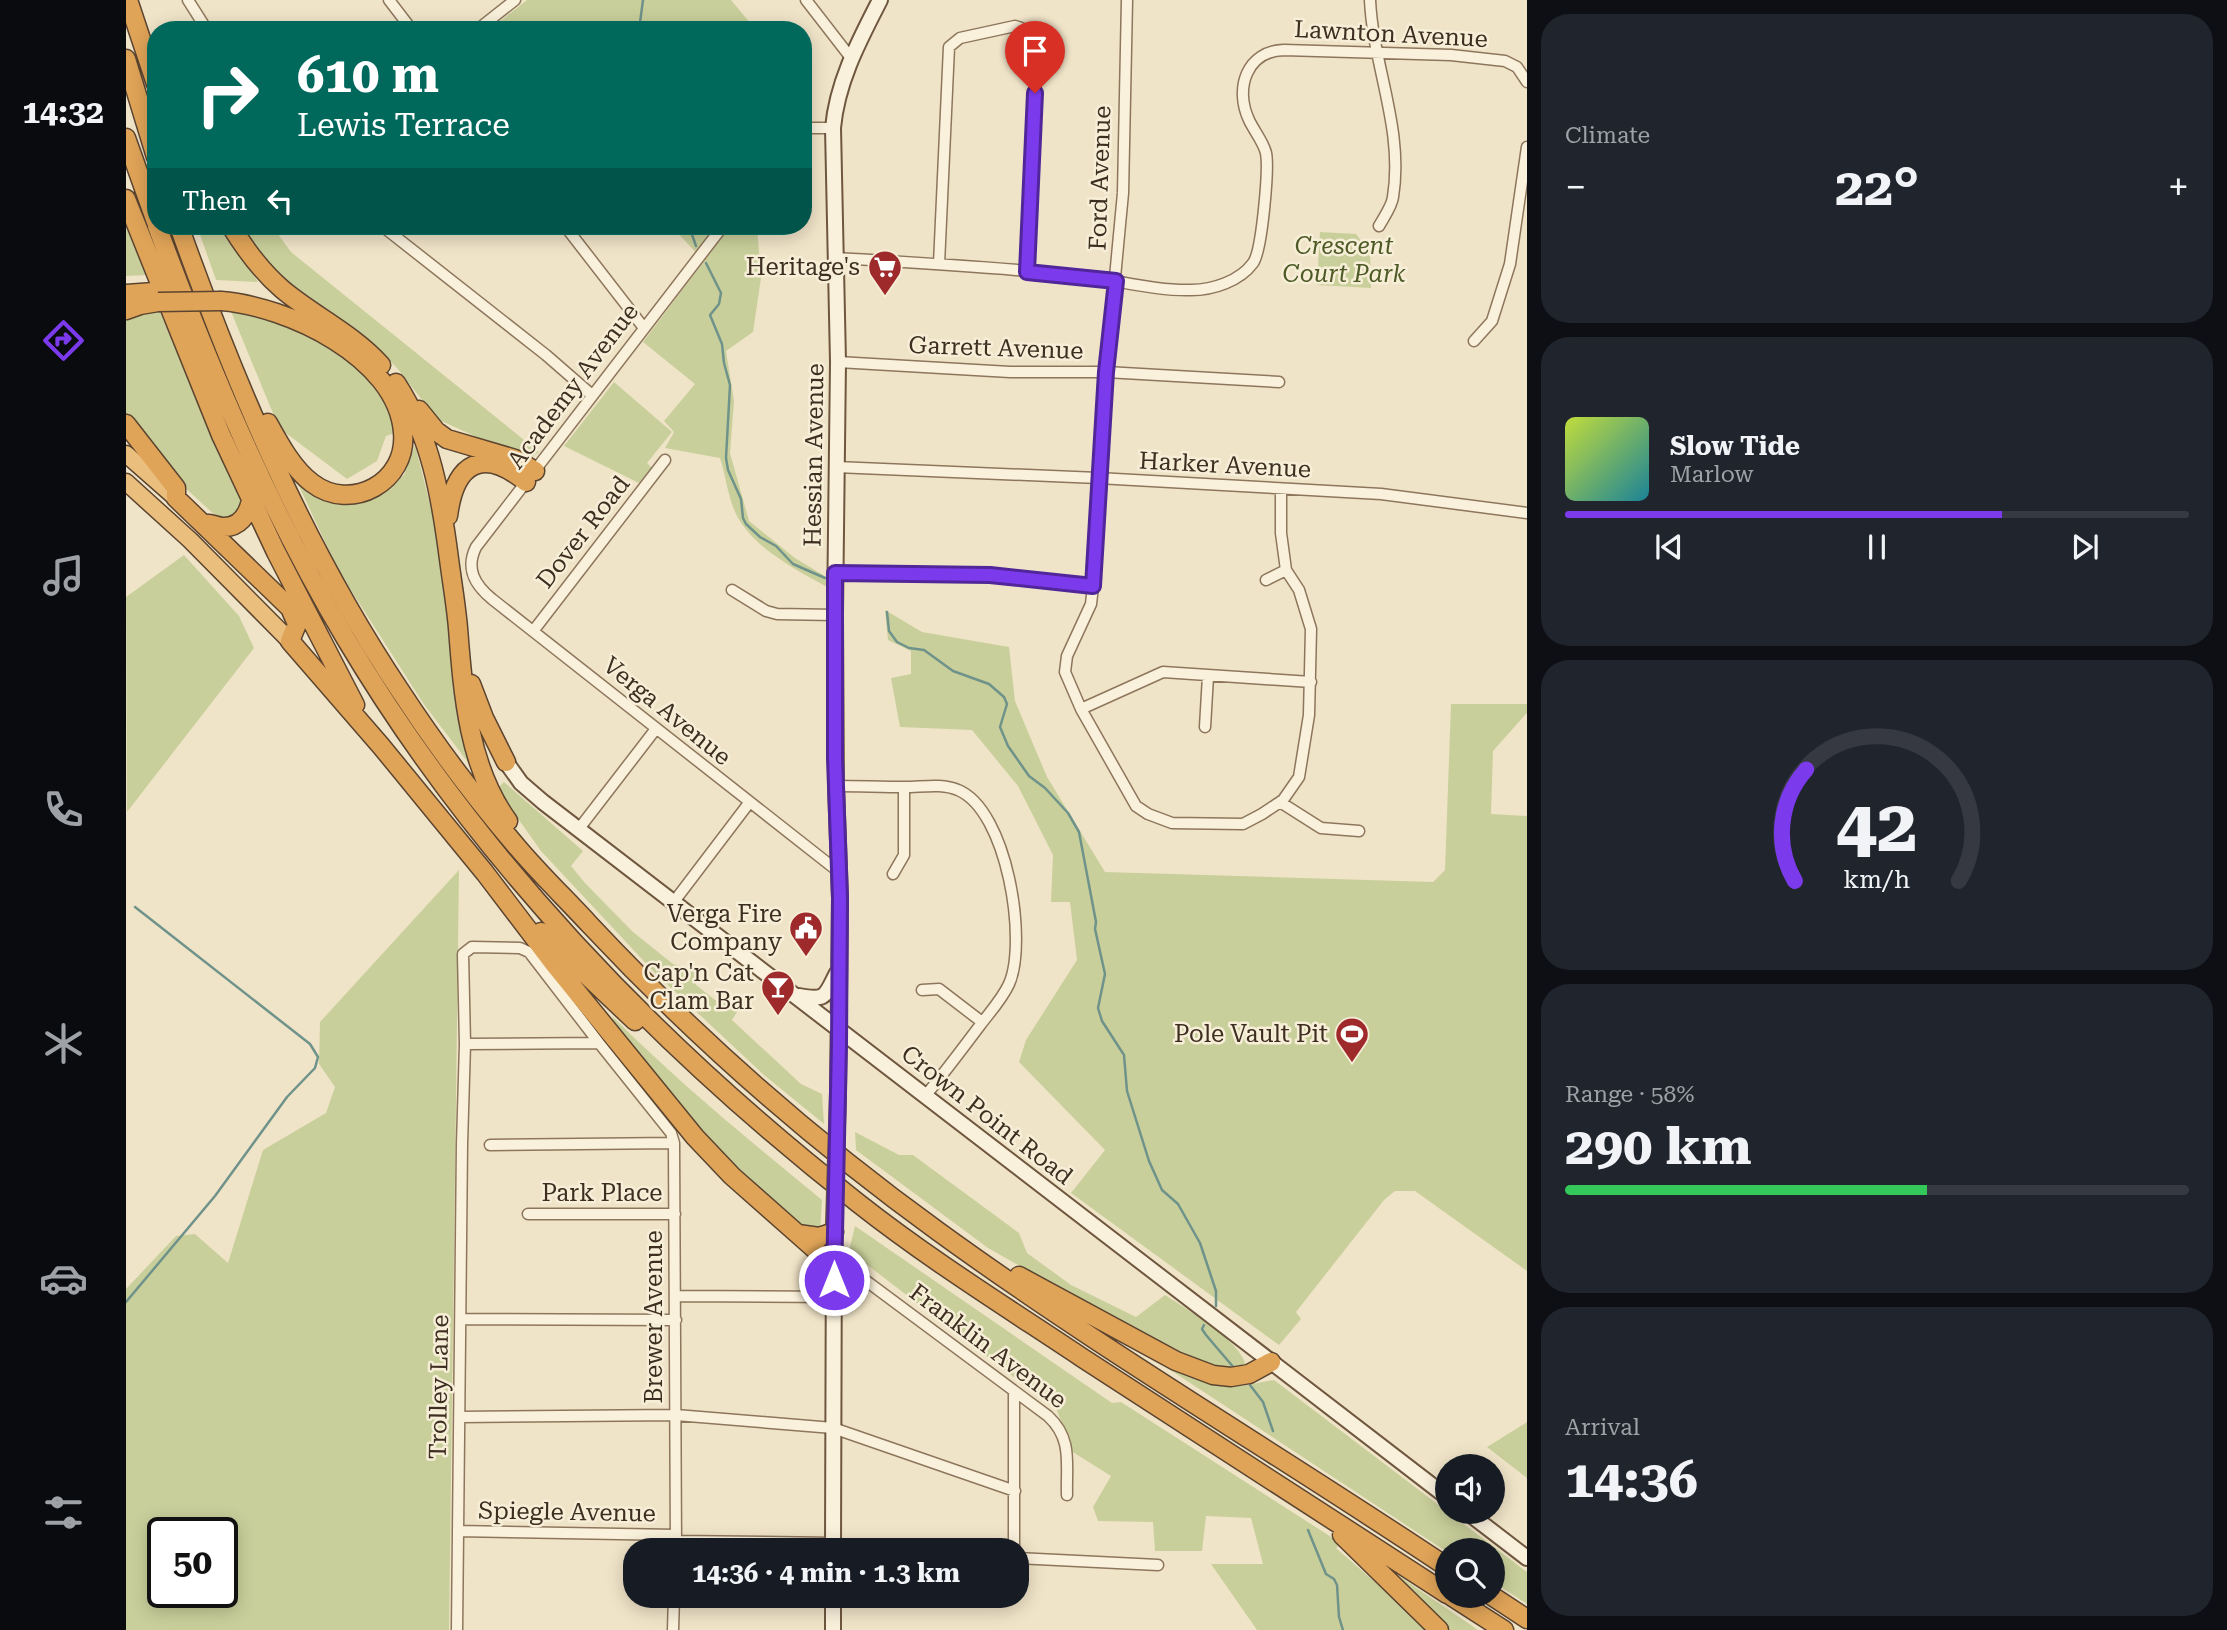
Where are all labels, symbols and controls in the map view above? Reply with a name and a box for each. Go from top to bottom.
street label: Lawnton Avenue [1293,15,1489,53]
pin [1005,21,1065,93]
icon: arrive [1016,32,1054,70]
text: 610 m [297,47,439,104]
icon: right [182,49,273,140]
text: 14:32 [22,93,104,131]
street label: Ford Avenue [1083,105,1117,251]
text: Lewis Terrace [297,106,510,144]
text: Climate [1565,122,1650,149]
text: 22° [1835,157,1919,218]
text: − [1565,165,1586,209]
text: + [2168,165,2189,209]
icon: left [261,182,299,220]
text: Then [182,186,247,216]
park label: Crescent Court Park [1283,232,1405,288]
supermarket icon: Heritage's [866,248,904,297]
place label: Heritage's [746,253,860,281]
street label: Academy Avenue [502,298,644,474]
icon: directions [39,316,88,365]
street label: Garrett Avenue [908,331,1084,365]
street label: Hessian Avenue [798,363,830,547]
text: Slow Tide [1670,431,1800,461]
street label: Harker Avenue [1138,447,1312,483]
text: Marlow [1670,461,1753,488]
street label: Dover Road [531,470,635,594]
icon: previous [1650,528,1688,566]
icon: pause [1858,528,1896,566]
icon: next [2066,528,2104,566]
icon: music [39,551,88,600]
street label: Verga Avenue [597,651,737,771]
text: 42 [1836,784,1918,869]
icon: phone [39,785,88,834]
text: km/h [1844,865,1910,894]
place label: Verga Fire Company [667,900,783,956]
public building icon: Verga Fire Company [787,909,825,958]
place label: Cap'n Cat Clam Bar [643,959,754,1015]
bar icon: Cap'n Cat Clam Bar [759,968,797,1017]
sports icon: Pole Vault Pit [1333,1015,1371,1064]
icon: climate [39,1019,88,1068]
place label: Pole Vault Pit [1174,1020,1328,1048]
street label: Crown Point Road [896,1040,1078,1190]
text: Range · 58% [1565,1081,1694,1108]
text: 290 km [1565,1116,1752,1177]
street label: Park Place [542,1179,662,1207]
street label: Brewer Avenue [640,1230,668,1404]
position arrow [797,1243,871,1317]
icon: car [39,1254,88,1303]
street label: Franklin Avenue [904,1278,1072,1414]
street label: Trolley Lane [424,1314,454,1460]
text: Arrival [1565,1414,1640,1441]
text: 14:36 [1565,1449,1698,1510]
map controls [1435,1454,1505,1608]
button: sound [1435,1454,1505,1524]
icon: filters [39,1488,88,1537]
street label: Spiegle Avenue [478,1496,656,1528]
speed limit sign: 50 [147,1517,238,1608]
button: search [1435,1538,1505,1608]
text: 14:36 · 4 min · 1.3 km [692,1558,960,1588]

